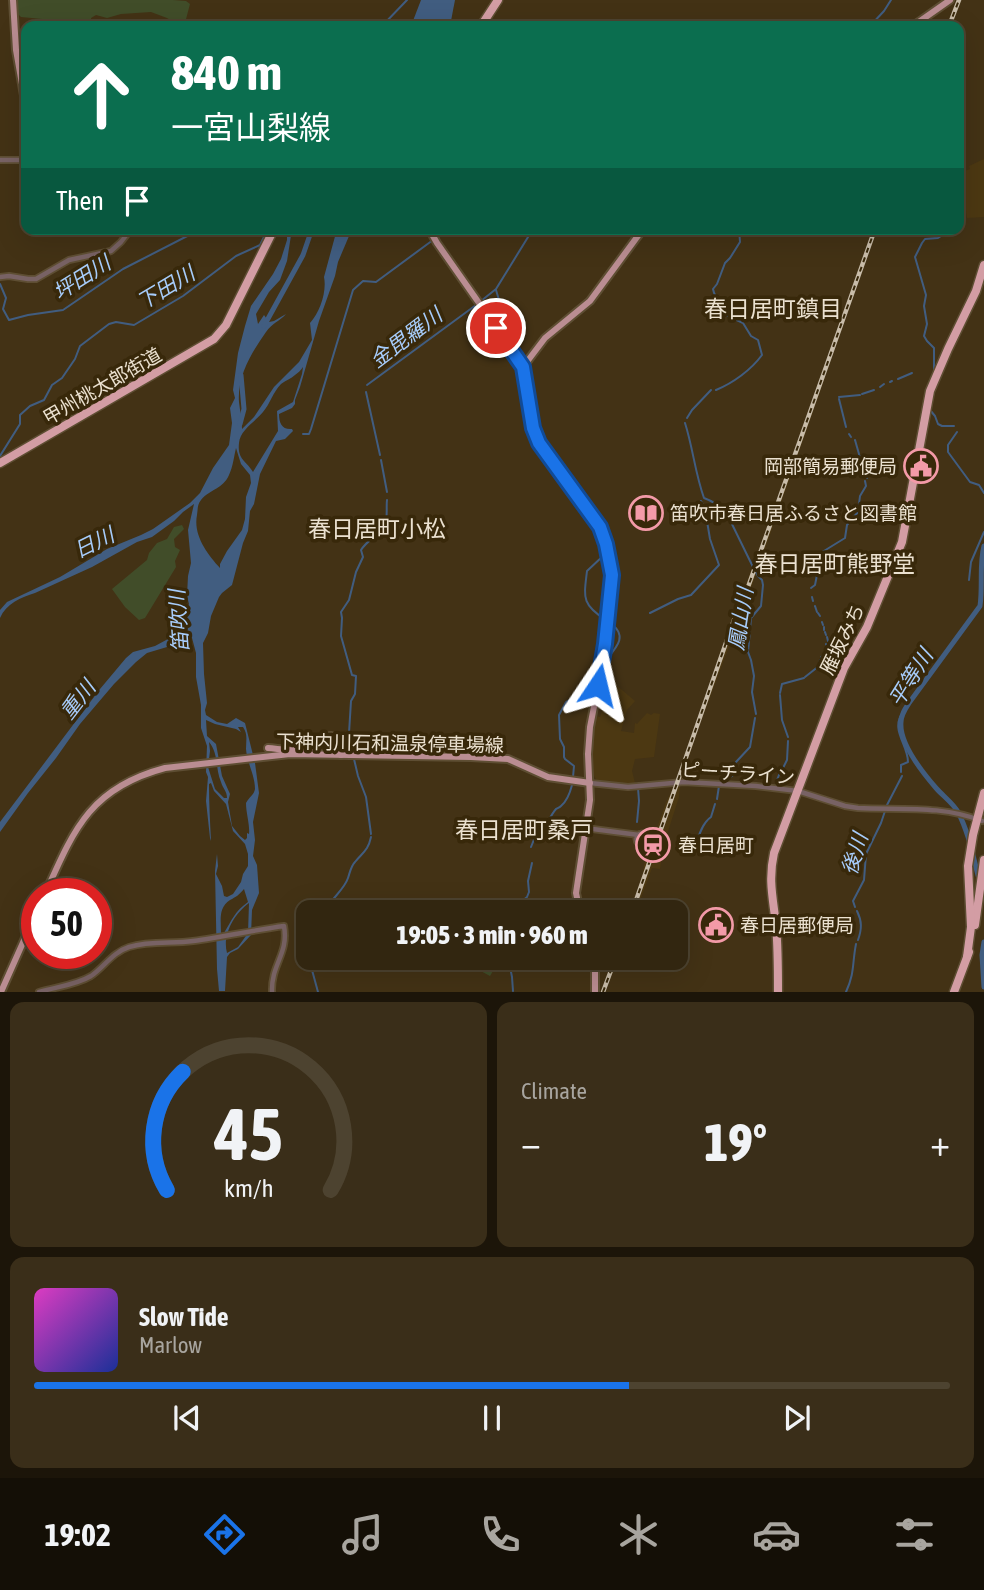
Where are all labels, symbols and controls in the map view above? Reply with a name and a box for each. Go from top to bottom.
text: 840 m [171,44,282,100]
icon: ahead [56,49,147,140]
text: 一宮山梨線 [171,109,331,146]
icon: arrive [118,182,156,220]
text: Then [56,186,104,216]
water label: 坪田川 [48,249,116,304]
water label: 下田川 [132,260,200,314]
district label: 春日居町鎮目 [704,296,842,322]
pin [466,298,526,358]
water label: 金毘羅川 [365,301,448,372]
icon: arrive [477,309,515,347]
street label: 甲州桃太郎街道 [39,343,165,429]
public building icon: 岡部簡易郵便局 [902,447,940,485]
place label: 岡部簡易郵便局 [764,455,897,477]
library icon: 笛吹市春日居ふるさと図書館 [627,494,665,532]
place label: 笛吹市春日居ふるさと図書館 [670,502,917,524]
district label: 春日居町小松 [308,516,446,542]
water label: 日川 [69,521,119,562]
district label: 春日居町熊野堂 [755,551,916,577]
water label: 鳳山川 [723,584,757,652]
water label: 笛吹川 [164,587,192,653]
street label: 雁坂みち [815,600,869,678]
water label: 平等川 [883,643,938,711]
position arrow [561,648,635,722]
water label: 重川 [55,674,101,723]
street label: 下神内川石和温泉停車場線 [276,730,504,756]
street label: ピーチライン [680,758,796,788]
district label: 春日居町桑戸 [455,817,593,843]
station icon: 春日居町 [634,826,672,864]
water label: 後川 [836,828,872,877]
place label: 春日居町 [678,834,754,856]
speed limit sign: 50 [21,878,112,969]
public building icon: 春日居郵便局 [697,906,735,944]
place label: 春日居郵便局 [740,914,854,936]
text: 19:05 · 3 min · 960 m [396,920,588,950]
text: Climate [521,1078,587,1104]
text: 45 [213,1093,283,1176]
text: 19° [704,1112,767,1172]
text: − [521,1121,541,1164]
text: + [930,1121,950,1164]
text: km/h [224,1174,273,1202]
text: Slow Tide [139,1302,229,1332]
text: Marlow [139,1332,202,1358]
icon: previous [168,1399,206,1437]
icon: pause [473,1399,511,1437]
icon: next [778,1399,816,1437]
icon: directions [200,1510,249,1559]
icon: music [338,1510,387,1559]
icon: phone [476,1510,525,1559]
icon: climate [614,1510,663,1559]
icon: car [752,1510,801,1559]
icon: filters [890,1510,939,1559]
text: 19:02 [45,1516,111,1553]

